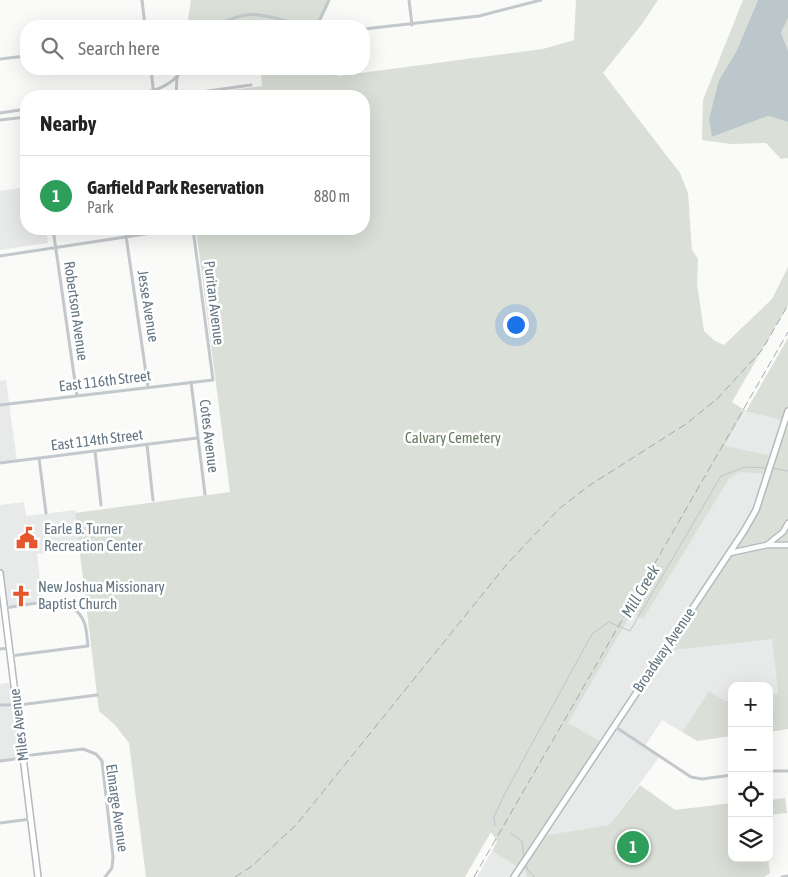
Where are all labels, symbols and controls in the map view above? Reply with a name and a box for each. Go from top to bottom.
search box [20,20,370,75]
icon: search [38,34,66,62]
text: Search here [78,37,160,59]
text: Nearby [40,111,96,135]
text: Garfield Park Reservation [87,176,264,198]
text: 1 [52,187,60,205]
text: 880 m [314,187,350,205]
text: Park [87,198,114,216]
street label: Robertson Avenue [61,260,92,362]
street label: Puritan Avenue [201,260,228,346]
street label: Jesse Avenue [134,269,163,343]
your location [503,312,529,338]
street label: East 116th Street [58,366,152,395]
street label: Cotes Avenue [197,398,222,474]
street label: East 114th Street [50,425,144,454]
park label: Calvary Cemetery [405,429,501,446]
place label: Earle B. Turner Recreation Center [44,520,143,554]
public building icon: Earle B. Turner Recreation Center [14,525,40,551]
water label: Mill Creek [617,561,663,620]
place label: New Joshua Missionary Baptist Church [38,578,165,612]
church icon: New Joshua Missionary Baptist Church [8,583,34,609]
street label: Broadway Avenue [629,604,698,695]
map controls [728,682,773,862]
button: + [728,682,773,727]
street label: Miles Avenue [6,688,31,762]
button: − [728,727,773,772]
street label: Elmarge Avenue [103,763,132,853]
button: locate [728,772,773,817]
button: layers [728,817,773,862]
pin: 1 [617,828,649,866]

